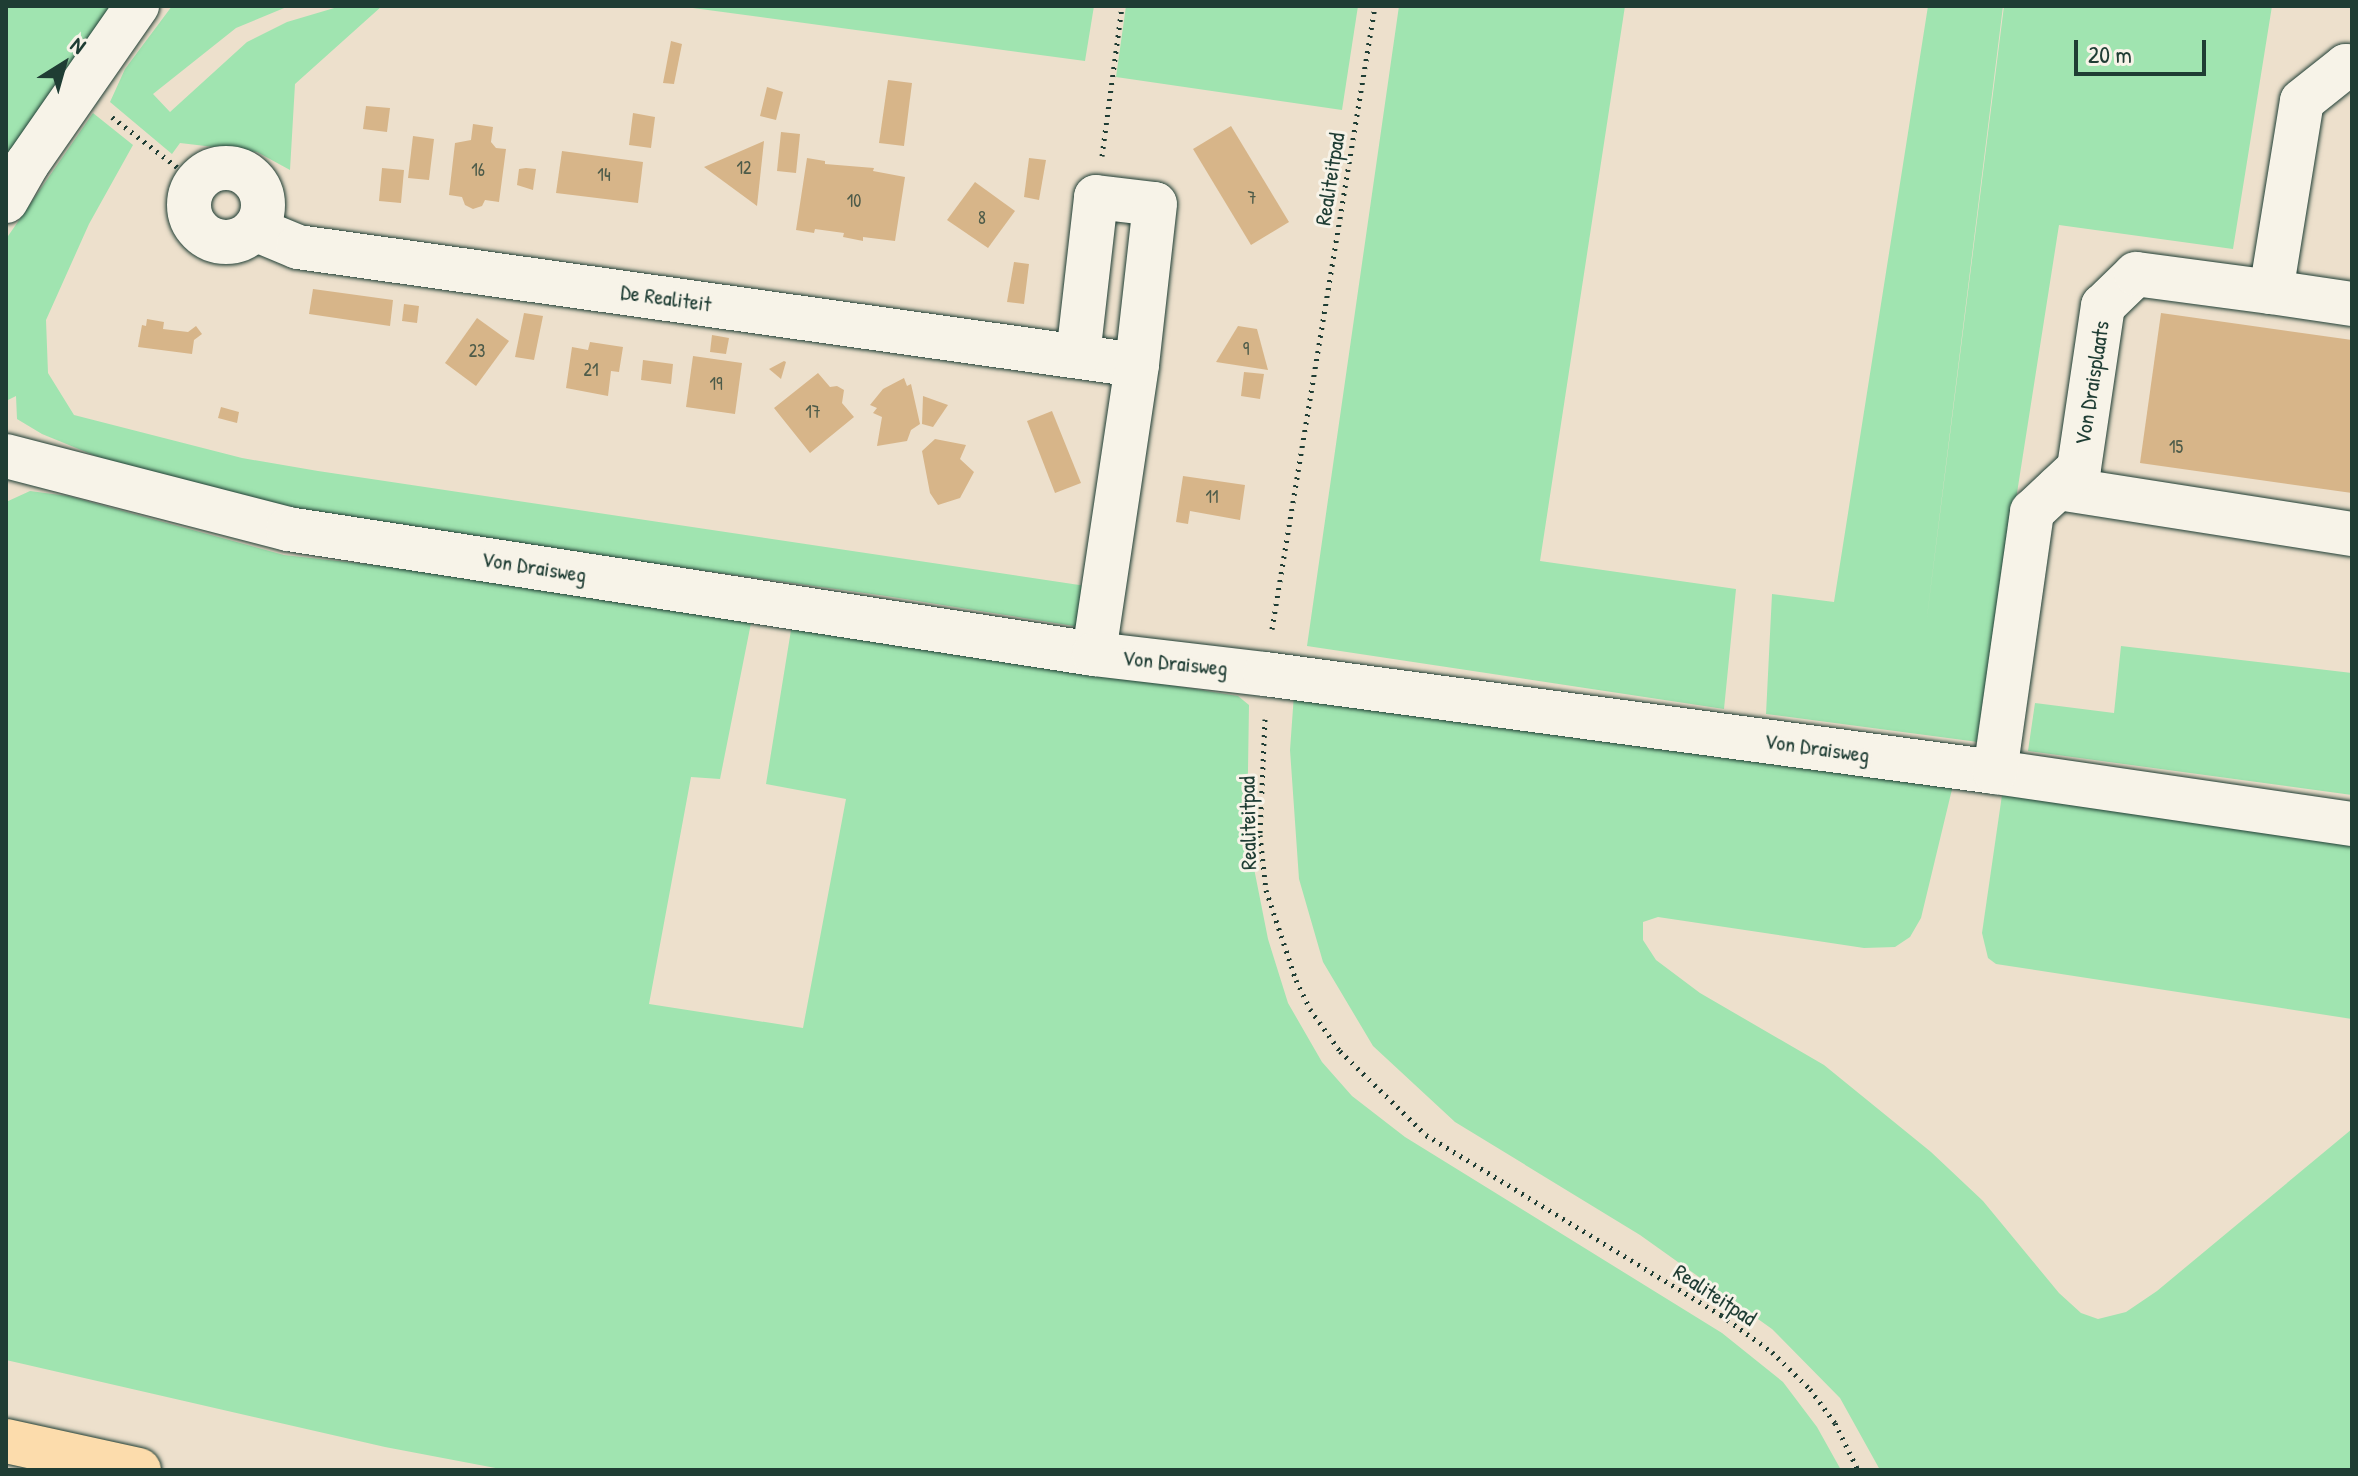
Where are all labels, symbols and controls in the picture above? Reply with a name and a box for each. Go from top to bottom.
north arrow [24,24,104,104]
scale bar [2078,24,2210,74]
text: N [65,29,92,60]
text: 20 m [2088,38,2132,70]
street label: Realiteitpad [1310,131,1350,227]
house number: 12 [737,157,751,179]
house number: 16 [471,159,485,181]
house number: 14 [597,164,611,186]
house number: 7 [1248,187,1256,209]
house number: 10 [847,190,861,212]
house number: 8 [978,207,986,229]
street label: De Realiteit [619,279,713,317]
street label: Von Draisplaats [2069,319,2115,447]
house number: 9 [1243,338,1249,360]
house number: 23 [469,340,485,362]
house number: 21 [584,359,598,381]
house number: 19 [709,373,723,395]
house number: 17 [805,401,821,423]
house number: 15 [2169,436,2183,458]
house number: 11 [1205,486,1219,508]
street label: Von Draisweg [480,546,588,588]
street label: Von Draisweg [1121,644,1229,682]
street label: Von Draisweg [1763,728,1871,768]
street label: Realiteitpad [1234,776,1262,870]
street label: Realiteitpad [1669,1258,1761,1332]

